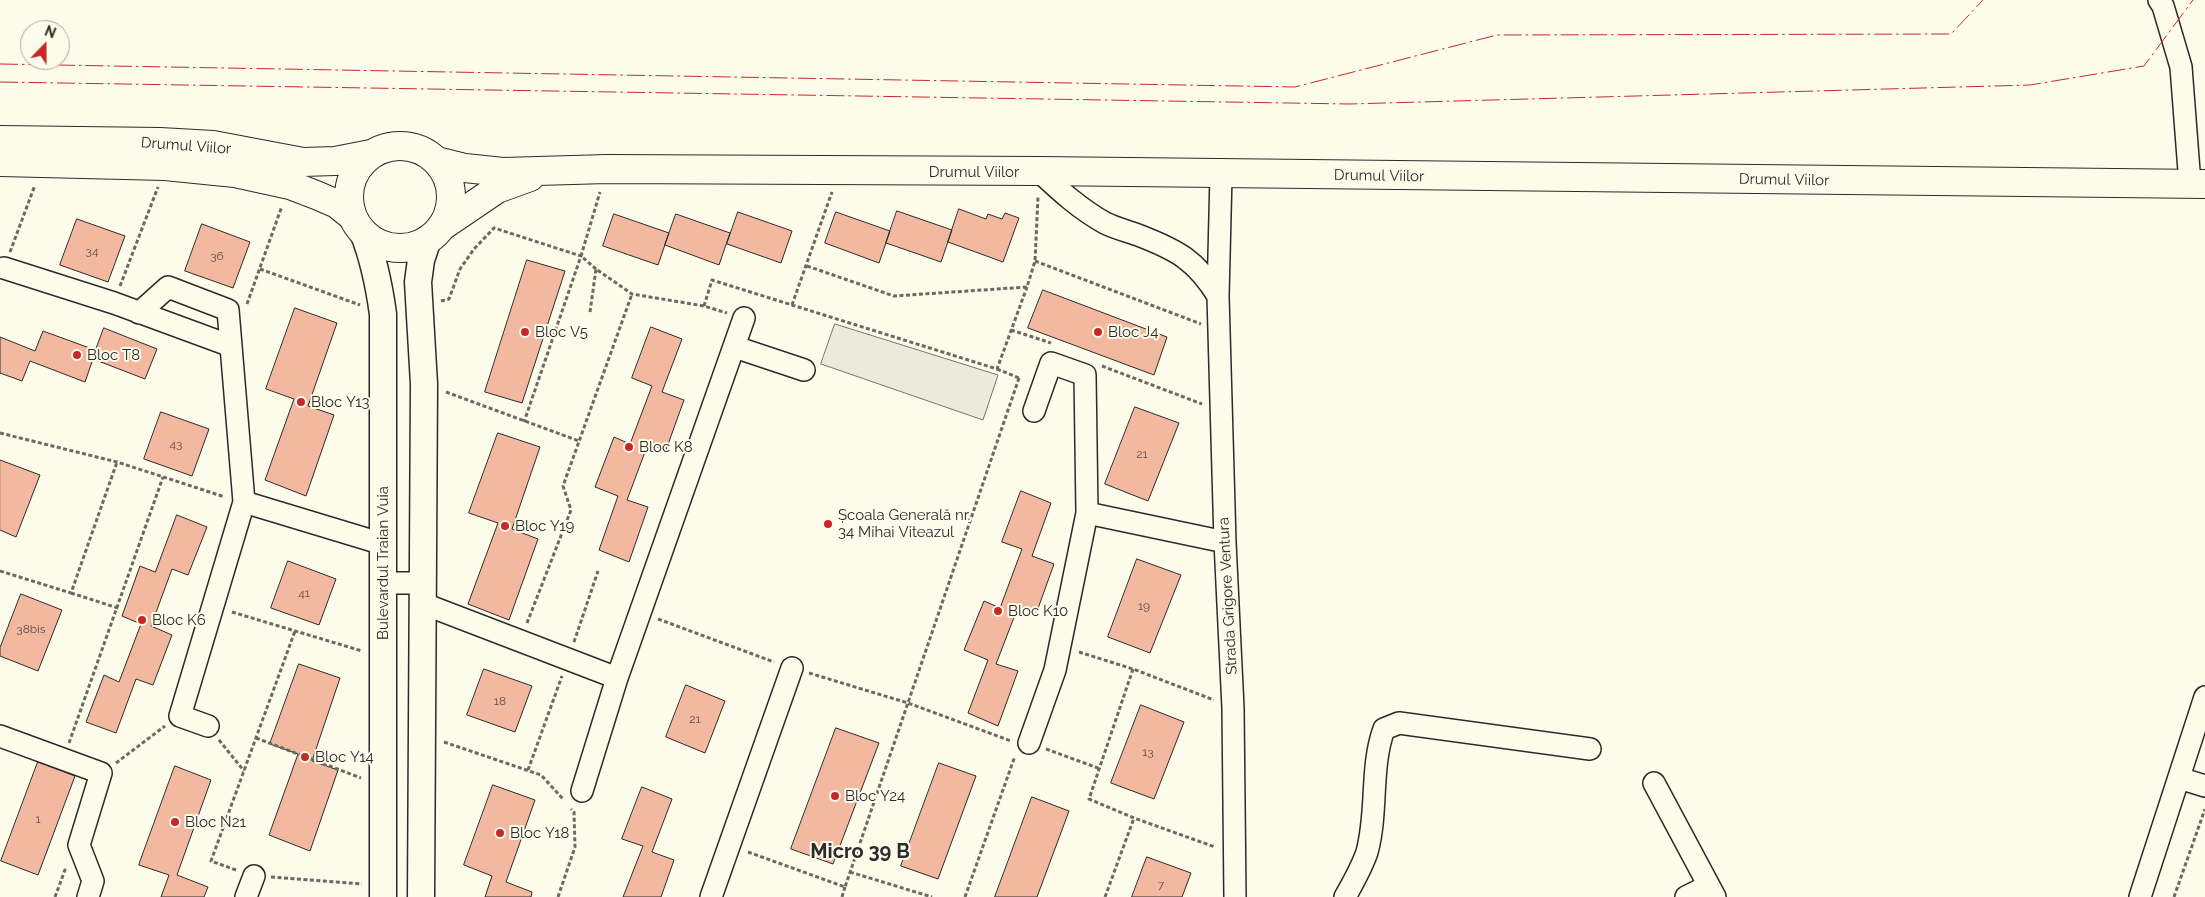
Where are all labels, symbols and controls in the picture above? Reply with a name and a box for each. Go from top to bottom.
north arrow [20,20,70,70]
text: N [42,23,58,41]
street label: Drumul Viilor [140,134,232,158]
street label: Drumul Viilor [929,163,1019,181]
street label: Drumul Viilor [1334,166,1424,186]
street label: Drumul Viilor [1739,170,1829,190]
house number: 34 [86,244,98,258]
house number: 36 [210,249,224,263]
place label: Bloc V5 [535,323,588,341]
place label: Bloc J4 [1108,323,1158,341]
marker: Bloc V5 [519,326,531,338]
marker: Bloc J4 [1092,326,1104,338]
place label: Bloc T8 [87,346,140,364]
marker: Bloc T8 [71,349,83,361]
place label: Bloc Y13 [311,393,370,411]
marker: Bloc Y13 [295,396,307,408]
house number: 43 [170,437,182,451]
place label: Bloc K8 [639,438,693,456]
marker: Bloc K8 [623,441,635,453]
house number: 21 [1136,447,1148,461]
street label: Bulevardul Traian Vuia [374,486,392,640]
place label: Școala Generală nr. 34 Mihai Viteazul [838,506,970,541]
place label: Bloc Y19 [515,517,574,535]
street label: Strada Grigore Ventura [1215,517,1241,675]
marker: Școala Generală nr. 34 Mihai Viteazul [822,518,834,530]
marker: Bloc Y19 [499,520,511,532]
house number: 41 [298,586,310,600]
house number: 19 [1138,599,1150,613]
place label: Bloc K10 [1008,602,1068,620]
marker: Bloc K10 [992,605,1004,617]
place label: Bloc K6 [152,611,206,629]
marker: Bloc K6 [136,614,148,626]
house number: 38bis [16,622,46,636]
house number: 18 [494,694,506,708]
house number: 21 [689,712,701,726]
house number: 13 [1142,745,1154,759]
place label: Bloc Y14 [315,748,374,766]
marker: Bloc Y14 [299,751,311,763]
place label: Bloc Y24 [845,787,905,805]
marker: Bloc Y24 [829,790,841,802]
house number: 1 [35,812,41,826]
place label: Bloc N21 [185,813,246,831]
marker: Bloc N21 [169,816,181,828]
place label: Bloc Y18 [510,824,569,842]
marker: Bloc Y18 [494,827,506,839]
district label: Micro 39 B [810,840,910,864]
house number: 7 [1158,878,1164,892]

